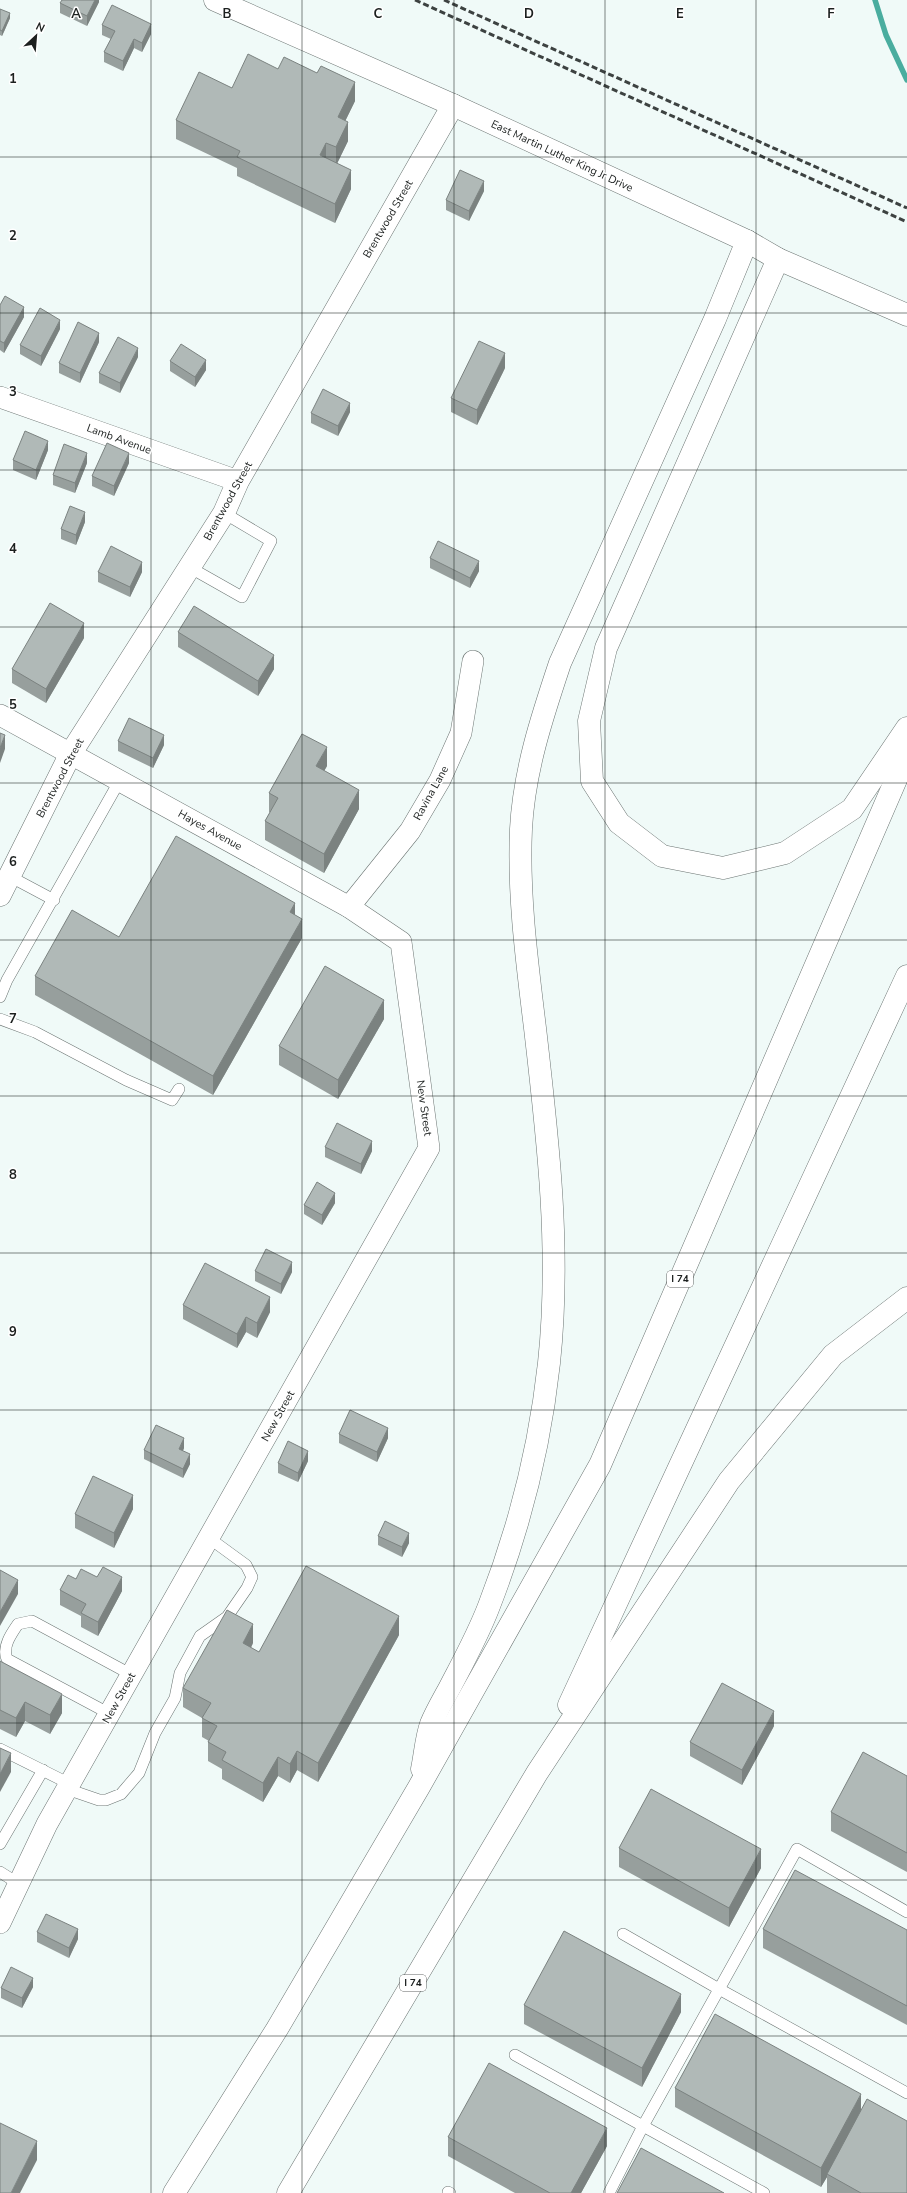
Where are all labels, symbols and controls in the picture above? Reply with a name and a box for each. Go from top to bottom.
text: A [71,5,81,23]
text: B [223,5,232,23]
text: C [374,5,383,23]
text: D [524,5,534,23]
text: E [676,5,684,23]
text: F [827,5,835,23]
north arrow [16,16,56,56]
text: N [33,19,47,36]
text: 1 [9,70,17,88]
street label: East Martin Luther King Jr Drive [489,116,636,196]
street label: Brentwood Street [360,177,417,261]
text: 2 [9,227,17,245]
text: 3 [9,383,17,401]
street label: Lamb Avenue [85,420,154,458]
street label: Brentwood Street [200,459,256,543]
text: 4 [9,540,17,558]
text: 5 [9,696,17,714]
street label: Brentwood Street [33,736,87,820]
street label: Ravina Lane [410,763,452,823]
street label: Hayes Avenue [175,806,245,854]
text: 6 [9,853,17,871]
text: 7 [9,1010,17,1028]
street label: New Street [413,1079,435,1137]
text: 8 [9,1166,17,1184]
road number: I 74 [667,1271,693,1287]
text: 9 [9,1323,17,1341]
street label: New Street [258,1388,298,1444]
street label: New Street [99,1670,139,1726]
road number: I 74 [400,1975,426,1991]

